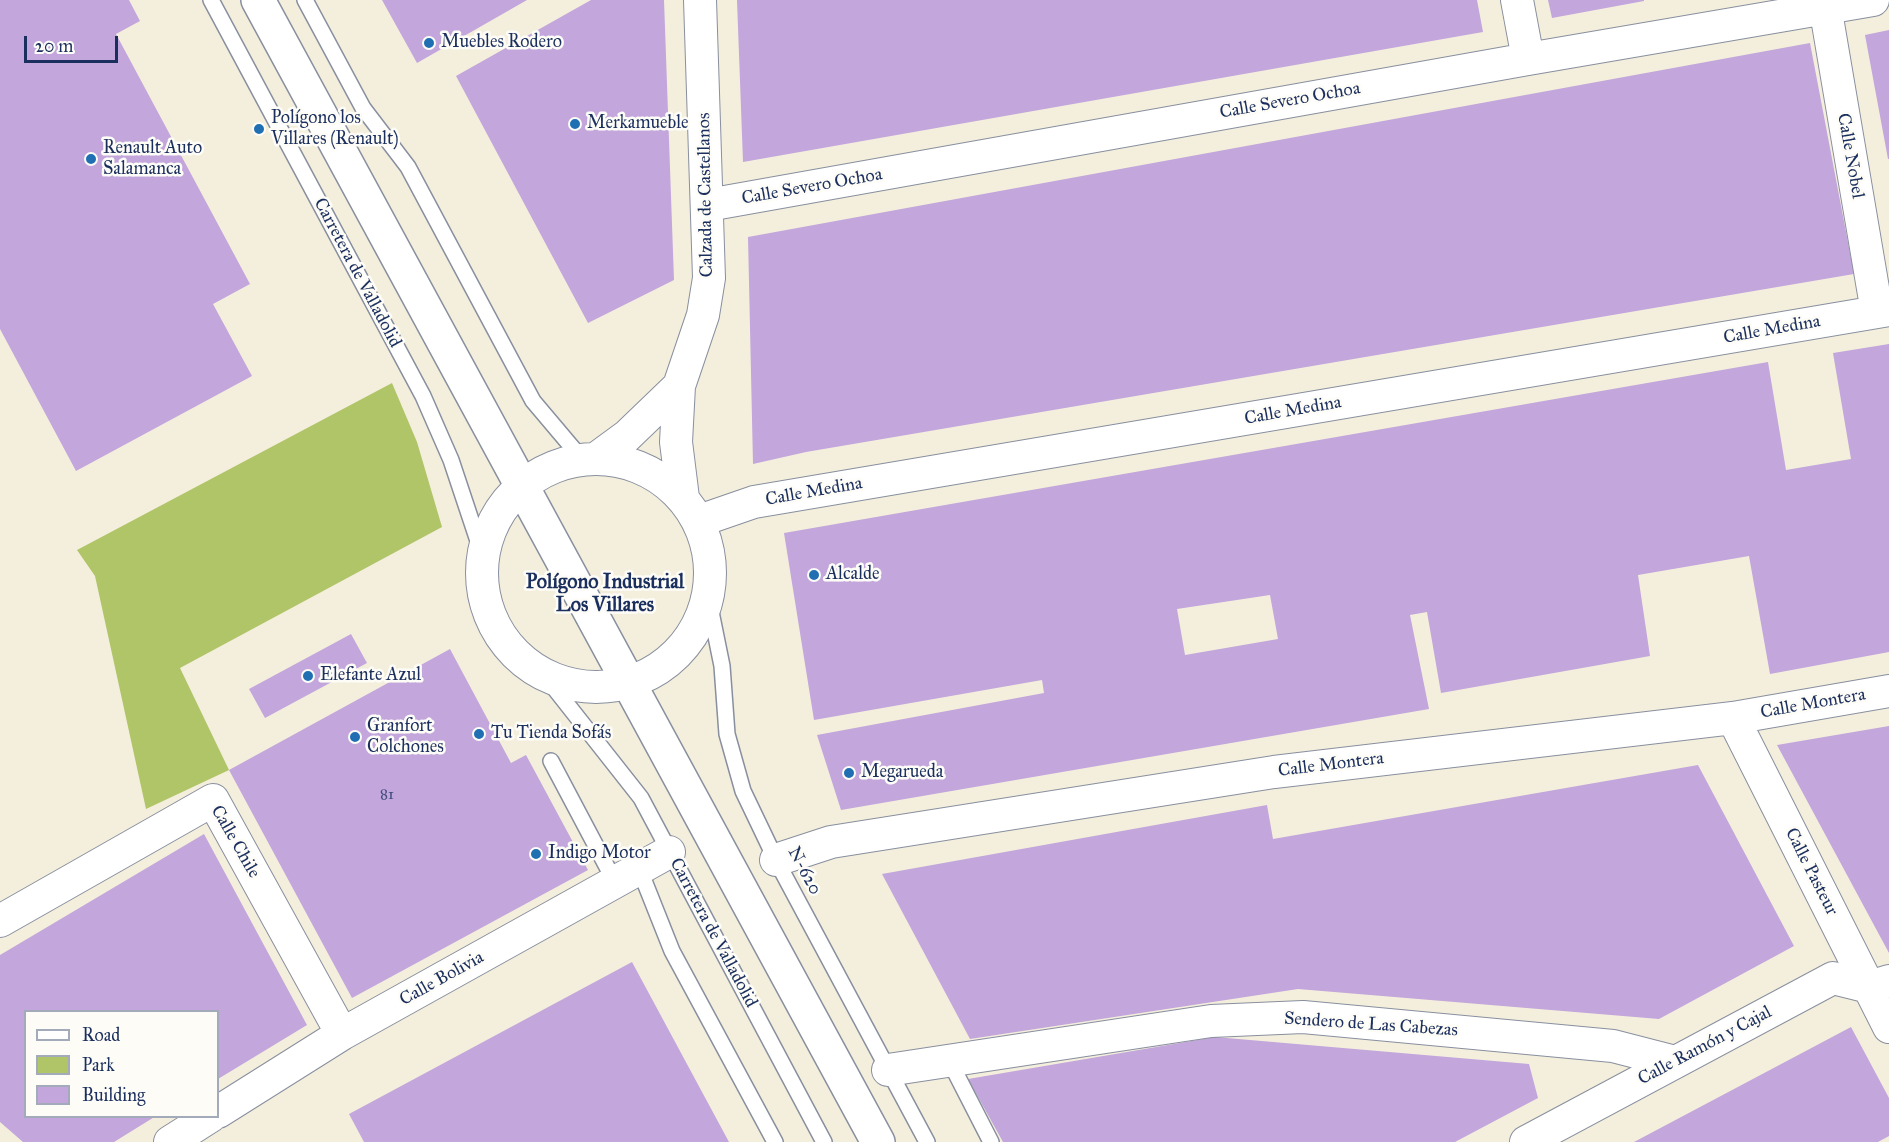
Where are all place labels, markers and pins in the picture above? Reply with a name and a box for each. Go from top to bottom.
place label: Muebles Rodero [441,32,562,54]
marker: Muebles Rodero [422,36,436,50]
place label: Polígono los Villares (Renault) [271,108,399,150]
place label: Merkamueble [587,113,689,135]
marker: Merkamueble [568,117,582,131]
marker: Polígono los Villares (Renault) [252,122,266,136]
place label: Renault Auto Salamanca [103,138,202,180]
marker: Renault Auto Salamanca [84,152,98,166]
place label: Alcalde [826,564,879,586]
marker: Alcalde [807,568,821,582]
place label: Elefante Azul [320,665,421,687]
marker: Elefante Azul [301,669,315,683]
place label: Granfort Colchones [367,716,444,758]
place label: Tu Tienda Sofás [491,723,611,745]
marker: Tu Tienda Sofás [472,727,486,741]
marker: Granfort Colchones [348,730,362,744]
place label: Megarueda [861,762,943,784]
marker: Megarueda [842,766,856,780]
place label: Indigo Motor [548,843,651,865]
marker: Indigo Motor [529,847,543,861]

